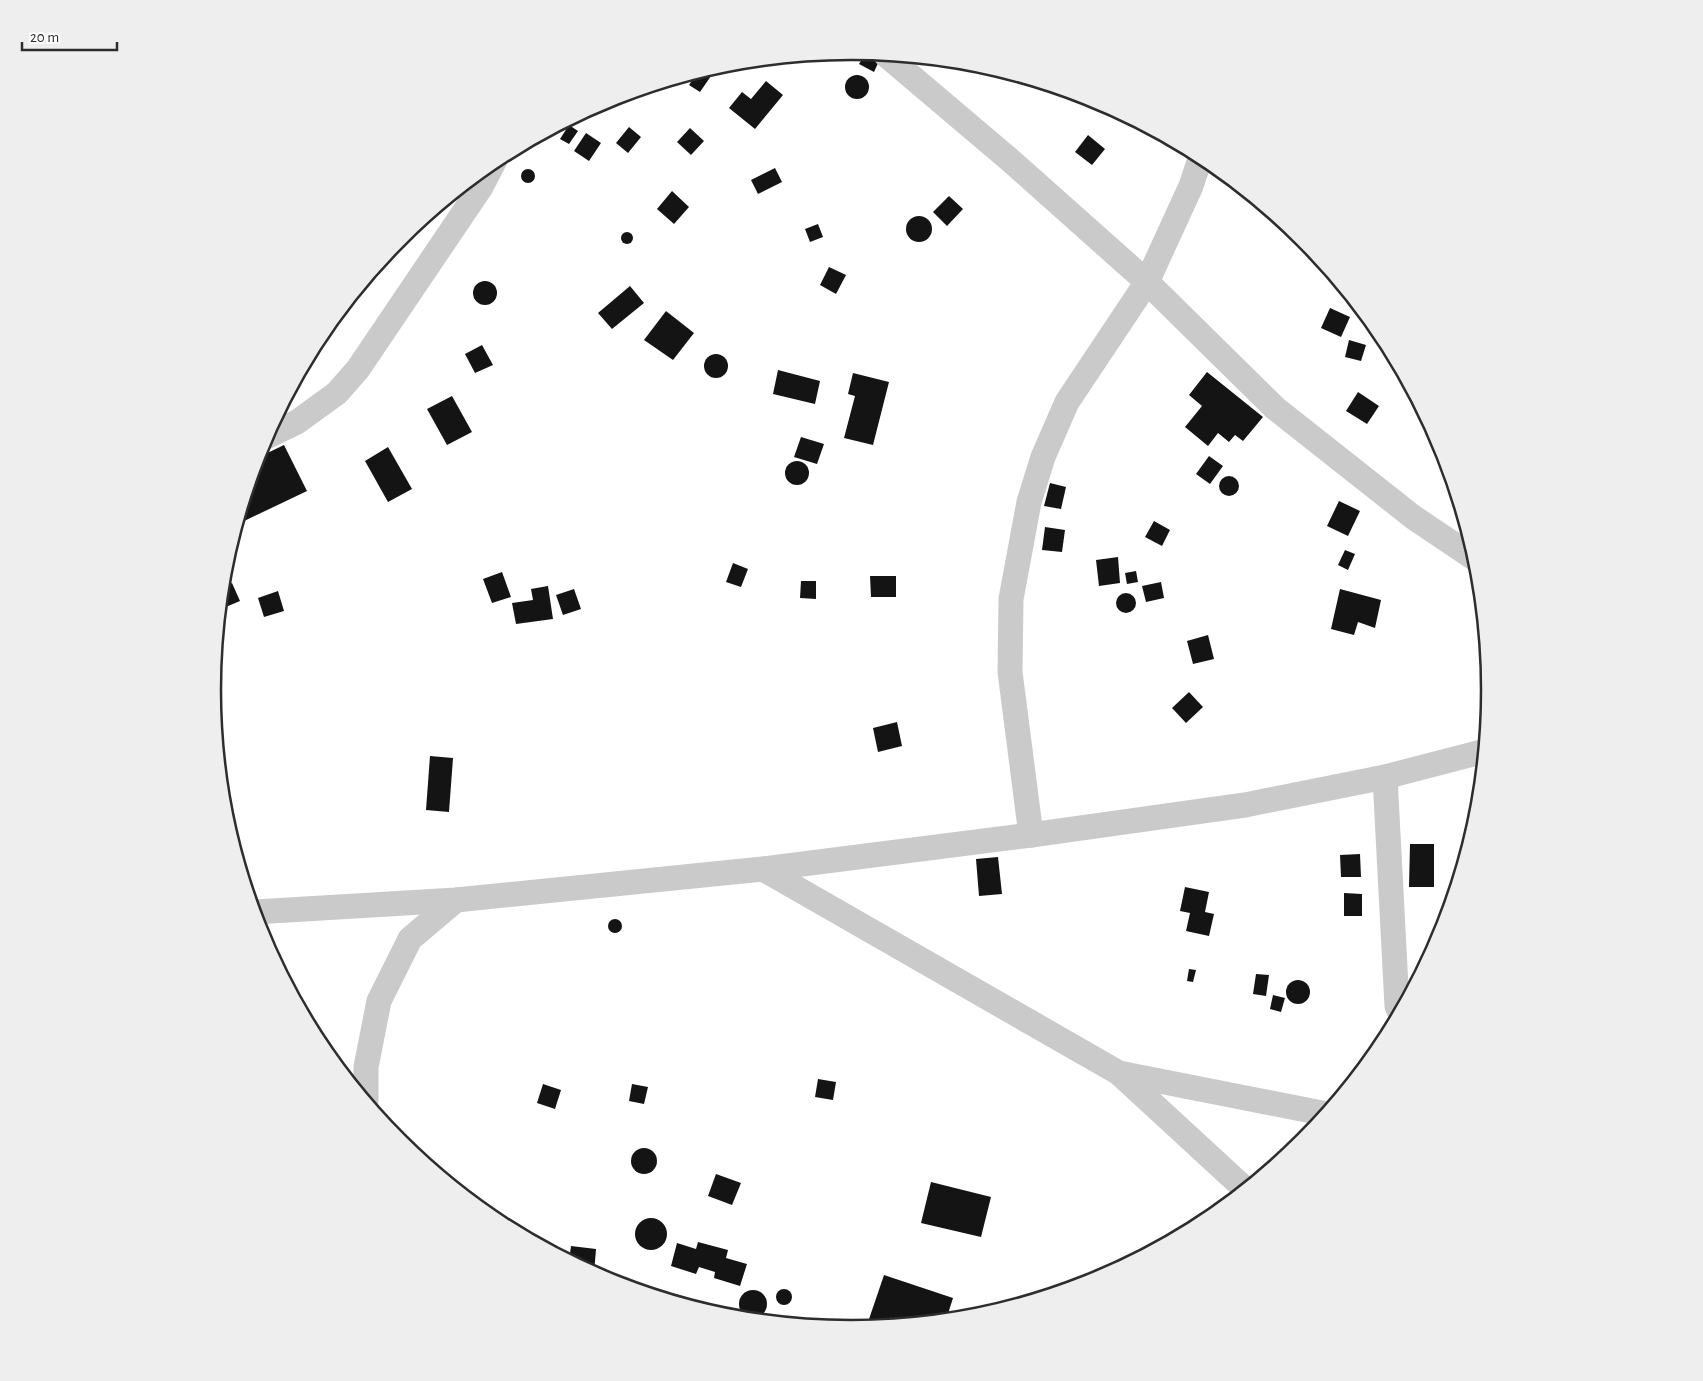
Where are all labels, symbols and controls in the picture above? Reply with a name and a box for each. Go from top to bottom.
scale bar [22,20,118,52]
text: 20 m [30,30,59,45]

